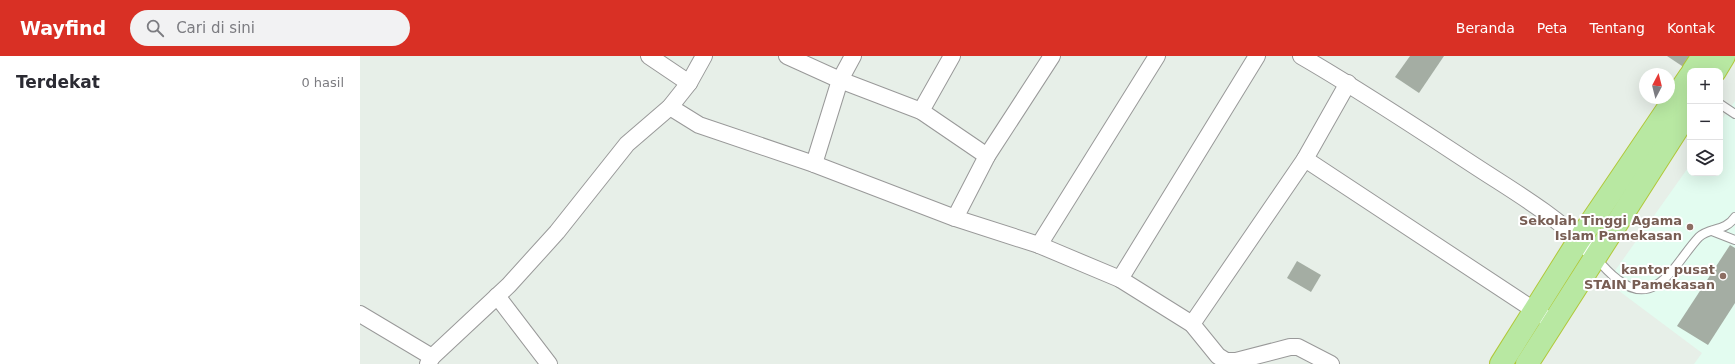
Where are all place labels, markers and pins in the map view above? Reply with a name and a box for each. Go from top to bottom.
place label: Sekolah Tinggi Agama Islam Pamekasan [1519,213,1682,243]
marker: Sekolah Tinggi Agama Islam Pamekasan [1685,222,1695,232]
place label: kantor pusat STAIN Pamekasan [1584,262,1715,292]
marker: kantor pusat STAIN Pamekasan [1718,271,1728,281]

